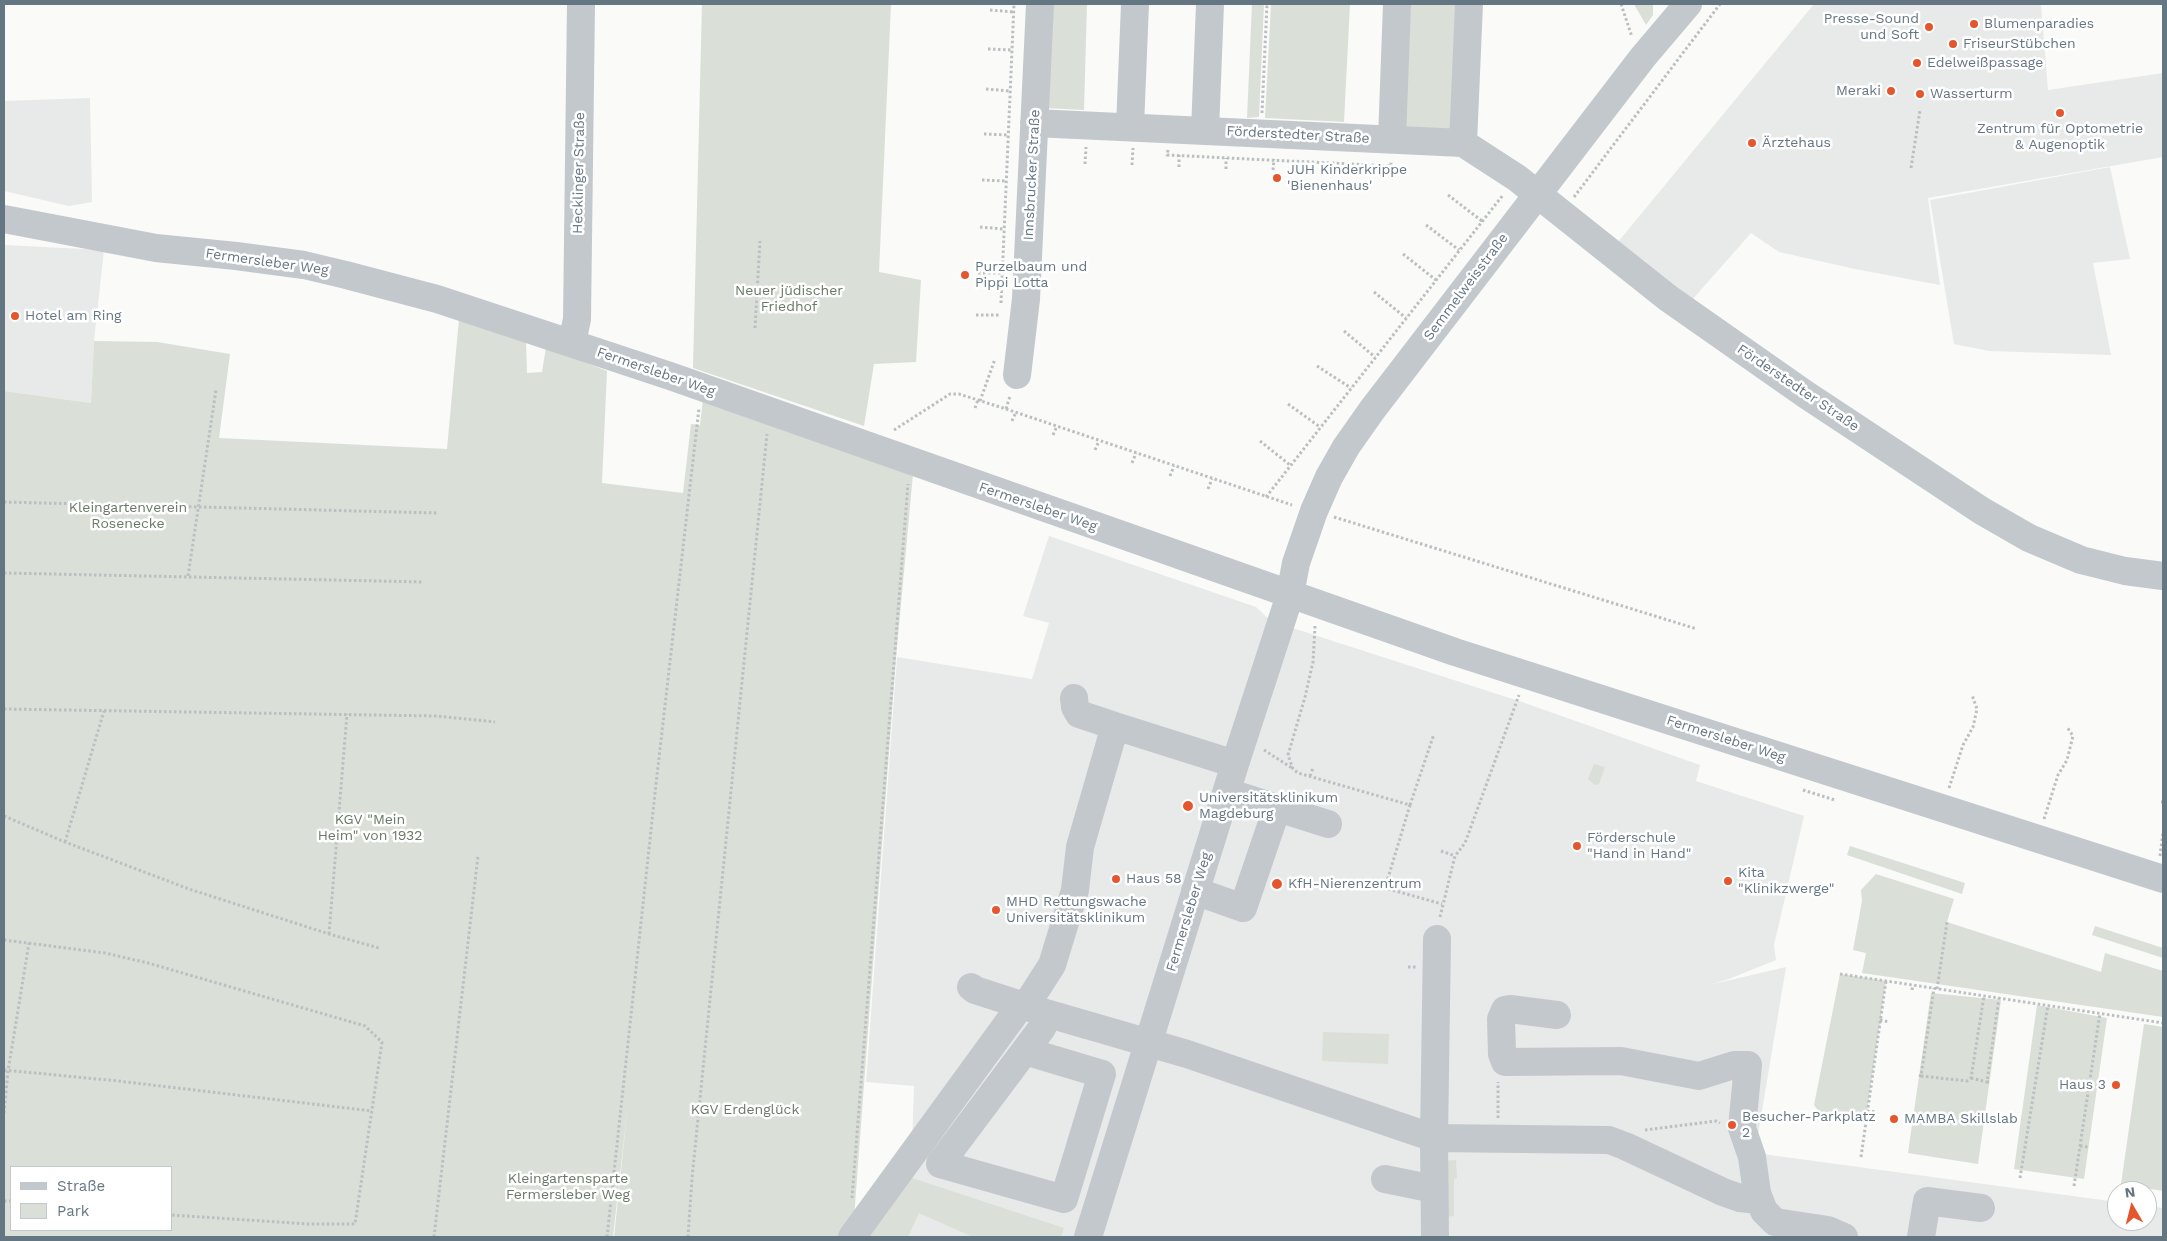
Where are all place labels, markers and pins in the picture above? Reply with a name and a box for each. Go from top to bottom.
place label: Presse-Sound und Soft [1824,11,1919,44]
place label: Blumenparadies [1984,16,2094,32]
marker: Blumenparadies [1968,18,1980,30]
marker: Presse-Sound und Soft [1923,21,1935,33]
place label: FriseurStübchen [1963,36,2076,52]
marker: FriseurStübchen [1947,38,1959,50]
place label: Edelweißpassage [1927,55,2043,71]
marker: Edelweißpassage [1911,57,1923,69]
place label: Meraki [1836,83,1881,99]
marker: Meraki [1885,85,1897,97]
place label: Wasserturm [1930,86,2013,102]
marker: Wasserturm [1914,88,1926,100]
marker: Zentrum für Optometrie & Augenoptik [2054,107,2066,119]
place label: Zentrum für Optometrie & Augenoptik [1977,121,2143,154]
place label: Ärztehaus [1762,135,1831,151]
marker: Ärztehaus [1746,137,1758,149]
place label: JUH Kinderkrippe 'Bienenhaus' [1287,162,1407,194]
marker: JUH Kinderkrippe 'Bienenhaus' [1271,172,1283,184]
place label: Purzelbaum und Pippi Lotta [975,259,1087,292]
marker: Purzelbaum und Pippi Lotta [959,269,971,281]
place label: Hotel am Ring [25,308,122,324]
marker: Hotel am Ring [9,310,21,322]
place label: Universitätsklinikum Magdeburg [1199,790,1338,822]
marker: Universitätsklinikum Magdeburg [1181,799,1195,813]
place label: Förderschule "Hand in Hand" [1587,830,1691,862]
marker: Förderschule "Hand in Hand" [1571,840,1583,852]
place label: Kita "Klinikzwerge" [1738,865,1835,898]
place label: Haus 58 [1126,871,1182,887]
marker: Haus 58 [1110,873,1122,885]
marker: Kita "Klinikzwerge" [1722,875,1734,887]
place label: KfH-Nierenzentrum [1288,876,1422,892]
marker: KfH-Nierenzentrum [1270,877,1284,891]
place label: MHD Rettungswache Universitätsklinikum [1006,894,1147,926]
marker: MHD Rettungswache Universitätsklinikum [990,904,1002,916]
place label: Haus 3 [2059,1077,2106,1093]
marker: Haus 3 [2110,1079,2122,1091]
place label: Besucher-Parkplatz 2 [1742,1109,1876,1142]
place label: MAMBA Skillslab [1904,1111,2018,1127]
marker: MAMBA Skillslab [1888,1113,1900,1125]
marker: Besucher-Parkplatz 2 [1726,1119,1738,1131]

